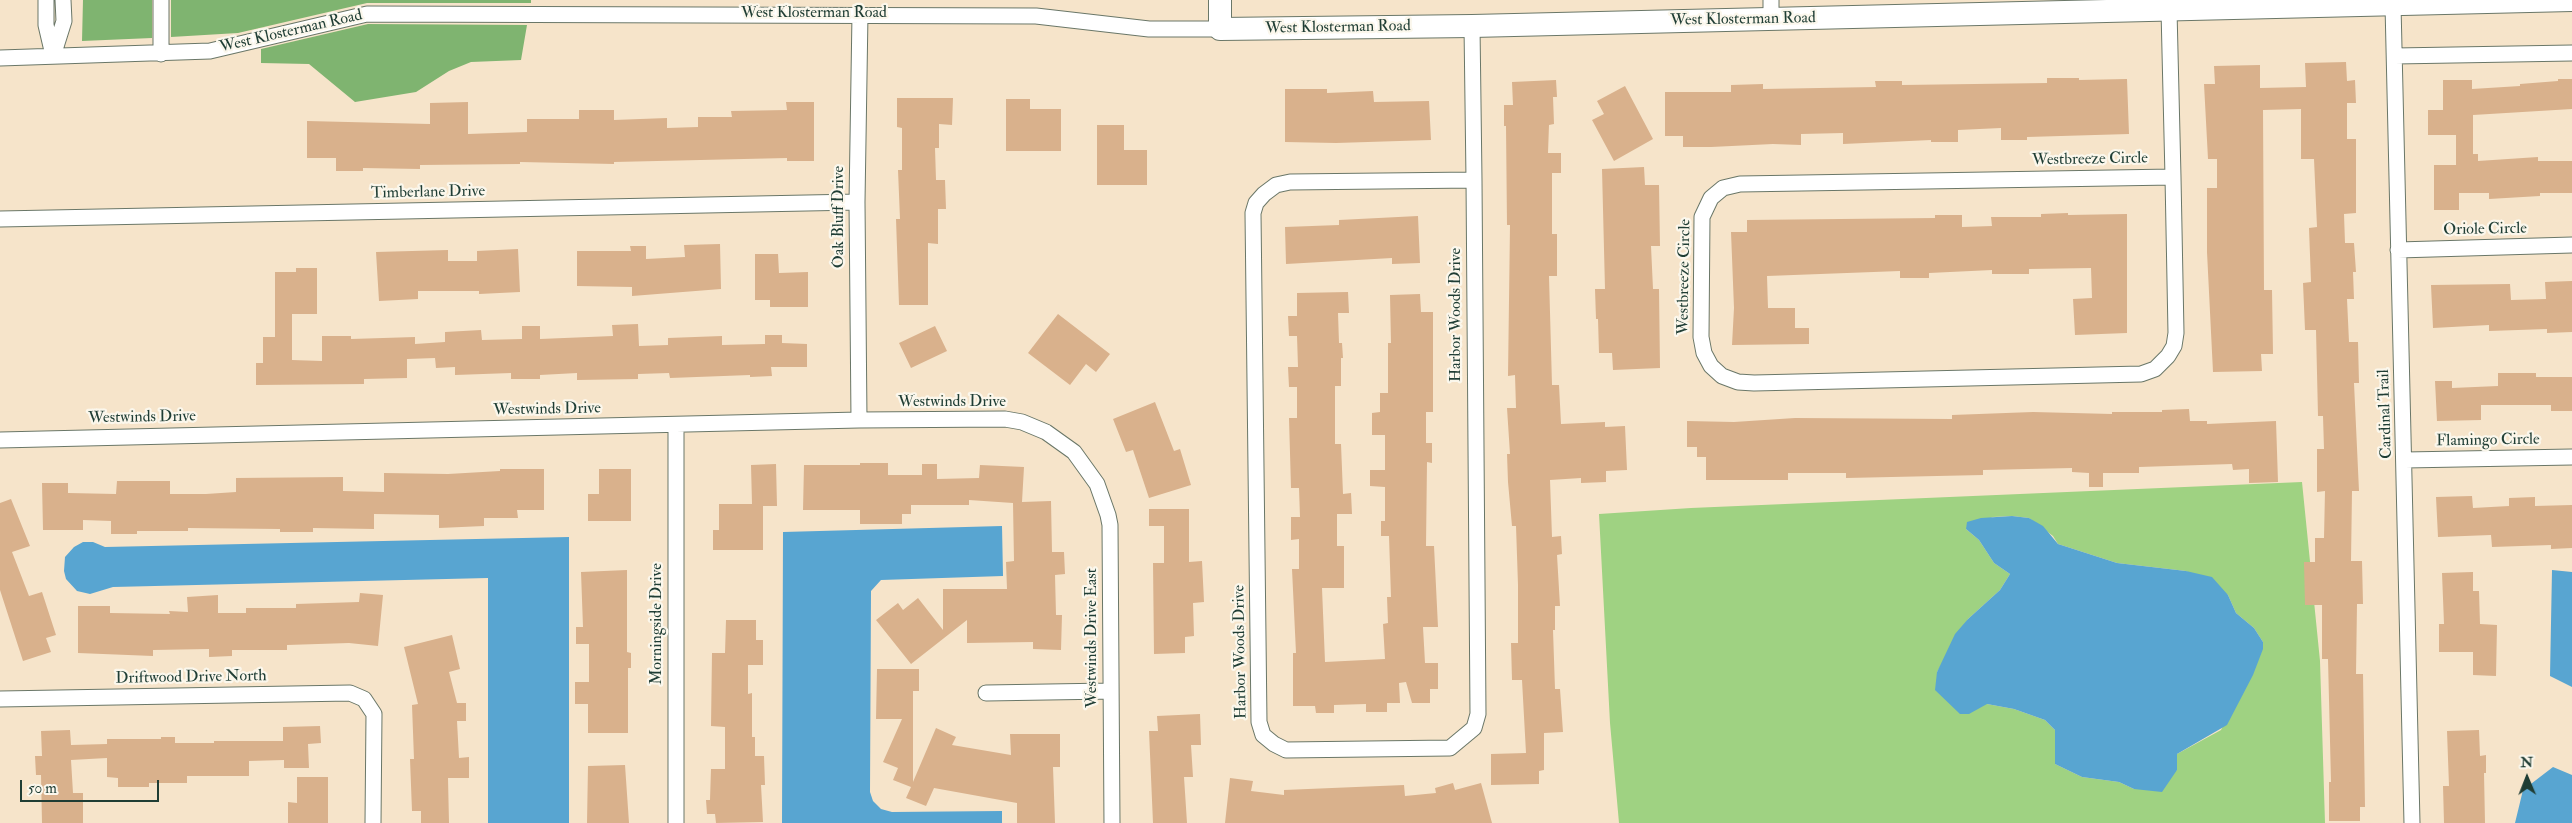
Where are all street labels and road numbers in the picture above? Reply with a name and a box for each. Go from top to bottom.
street label: West Klosterman Road [741,4,887,24]
street label: West Klosterman Road [218,6,364,58]
street label: West Klosterman Road [1670,9,1816,31]
street label: West Klosterman Road [1265,17,1411,39]
street label: Westbreeze Circle [2032,149,2148,171]
street label: Oak Bluff Drive [830,166,850,268]
street label: Timberlane Drive [371,182,485,204]
street label: Westbreeze Circle [1674,219,1696,335]
street label: Oriole Circle [2443,220,2527,240]
street label: Harbor Woods Drive [1447,248,1467,382]
street label: Cardinal Trail [2375,369,2397,459]
street label: Westwinds Drive [898,393,1006,413]
street label: Westwinds Drive [493,399,601,421]
street label: Westwinds Drive [88,407,196,429]
street label: Flamingo Circle [2436,430,2540,452]
street label: Morningside Drive [648,563,668,685]
street label: Westwinds Drive East [1083,568,1103,708]
street label: Harbor Woods Drive [1230,585,1252,719]
street label: Driftwood Drive North [115,667,267,689]

